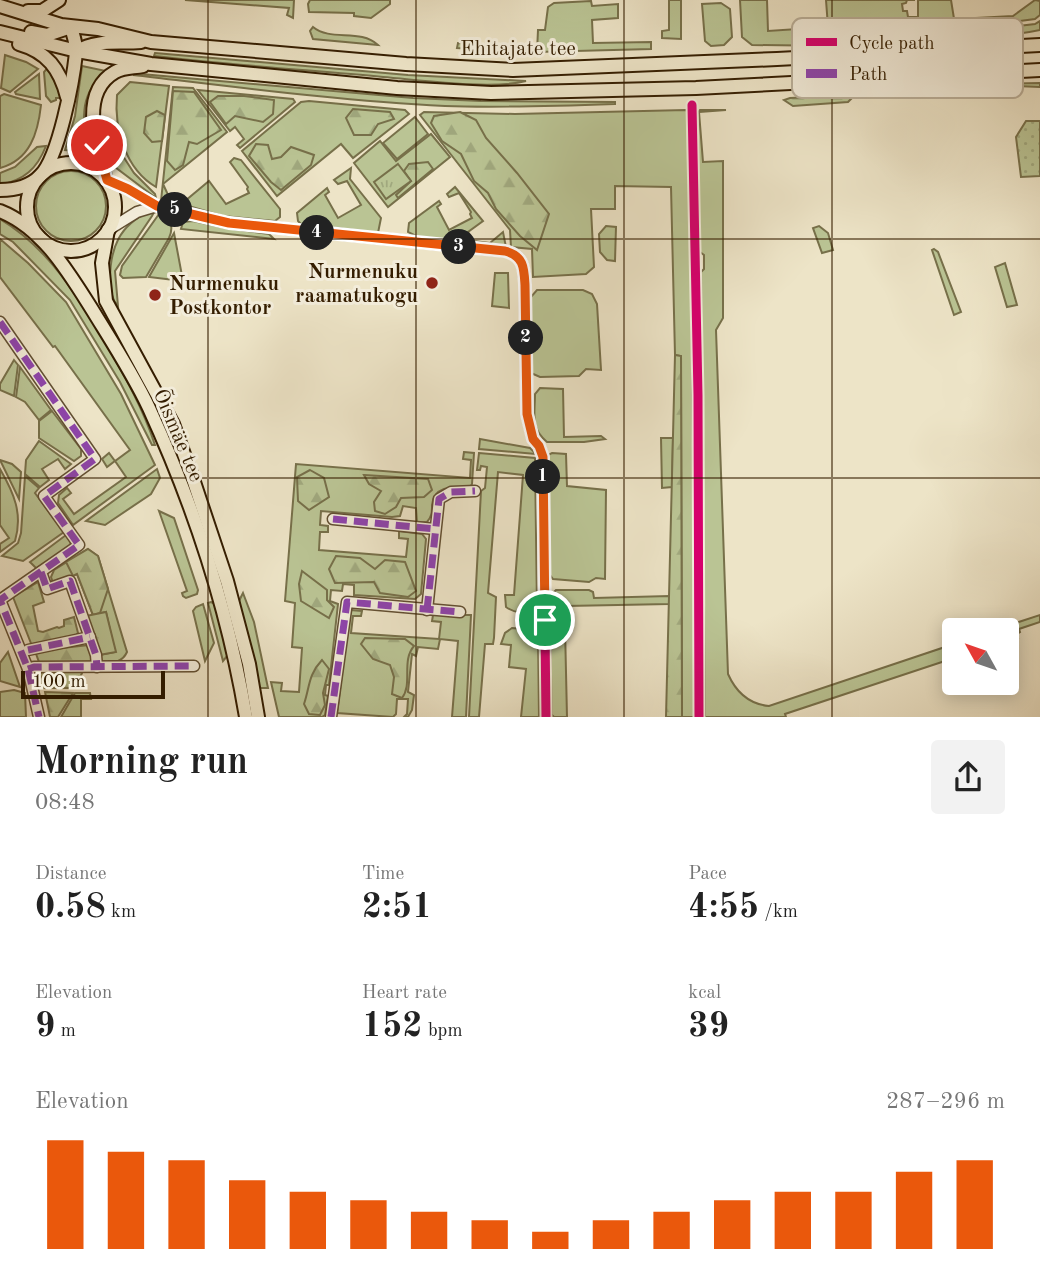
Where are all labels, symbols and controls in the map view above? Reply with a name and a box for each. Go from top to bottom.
legend [792,18,1023,98]
text: Cycle path [849,35,935,54]
street label: Ehitajate tee [460,39,576,60]
text: Path [849,66,887,85]
pin [67,115,127,175]
icon: check [78,126,116,164]
pin: 5 [158,192,192,228]
text: 5 [169,200,180,219]
pin: 4 [300,216,334,250]
text: 4 [311,223,322,242]
pin: 3 [442,230,476,264]
text: 3 [453,237,464,256]
place label: Nurmenuku raamatukogu [295,262,418,307]
place label: Nurmenuku Postkontor [169,274,279,319]
marker: Nurmenuku raamatukogu [424,275,440,291]
marker: Nurmenuku Postkontor [147,287,163,303]
pin: 2 [508,320,544,356]
text: 2 [520,328,531,347]
street label: Õismäe tee [149,384,211,485]
pin: 1 [526,460,560,494]
text: 1 [537,467,548,486]
pin [515,590,575,650]
icon: arrive [526,601,564,639]
north arrow [942,618,1018,695]
map controls [942,618,1019,695]
scale bar [21,668,164,700]
text: 100 m [32,673,85,692]
button: share [931,740,1005,814]
text: Morning run [35,744,248,782]
text: 08:48 [35,791,95,814]
text: Distance [35,865,107,884]
text: Time [362,865,404,884]
text: Pace [688,865,727,884]
text: 0.58 [35,890,106,925]
text: 2:51 [362,890,432,925]
text: 4:55 [688,890,759,925]
text: km [106,903,136,922]
text: /km [759,903,798,922]
text: Elevation [35,984,112,1003]
text: Heart rate [362,984,447,1003]
text: kcal [688,984,721,1003]
text: 9 [35,1009,55,1044]
text: 152 [362,1009,423,1044]
text: 39 [688,1009,729,1044]
text: m [55,1022,76,1041]
text: bpm [423,1022,463,1041]
text: Elevation [35,1090,129,1113]
text: 287–296 m [886,1090,1005,1113]

